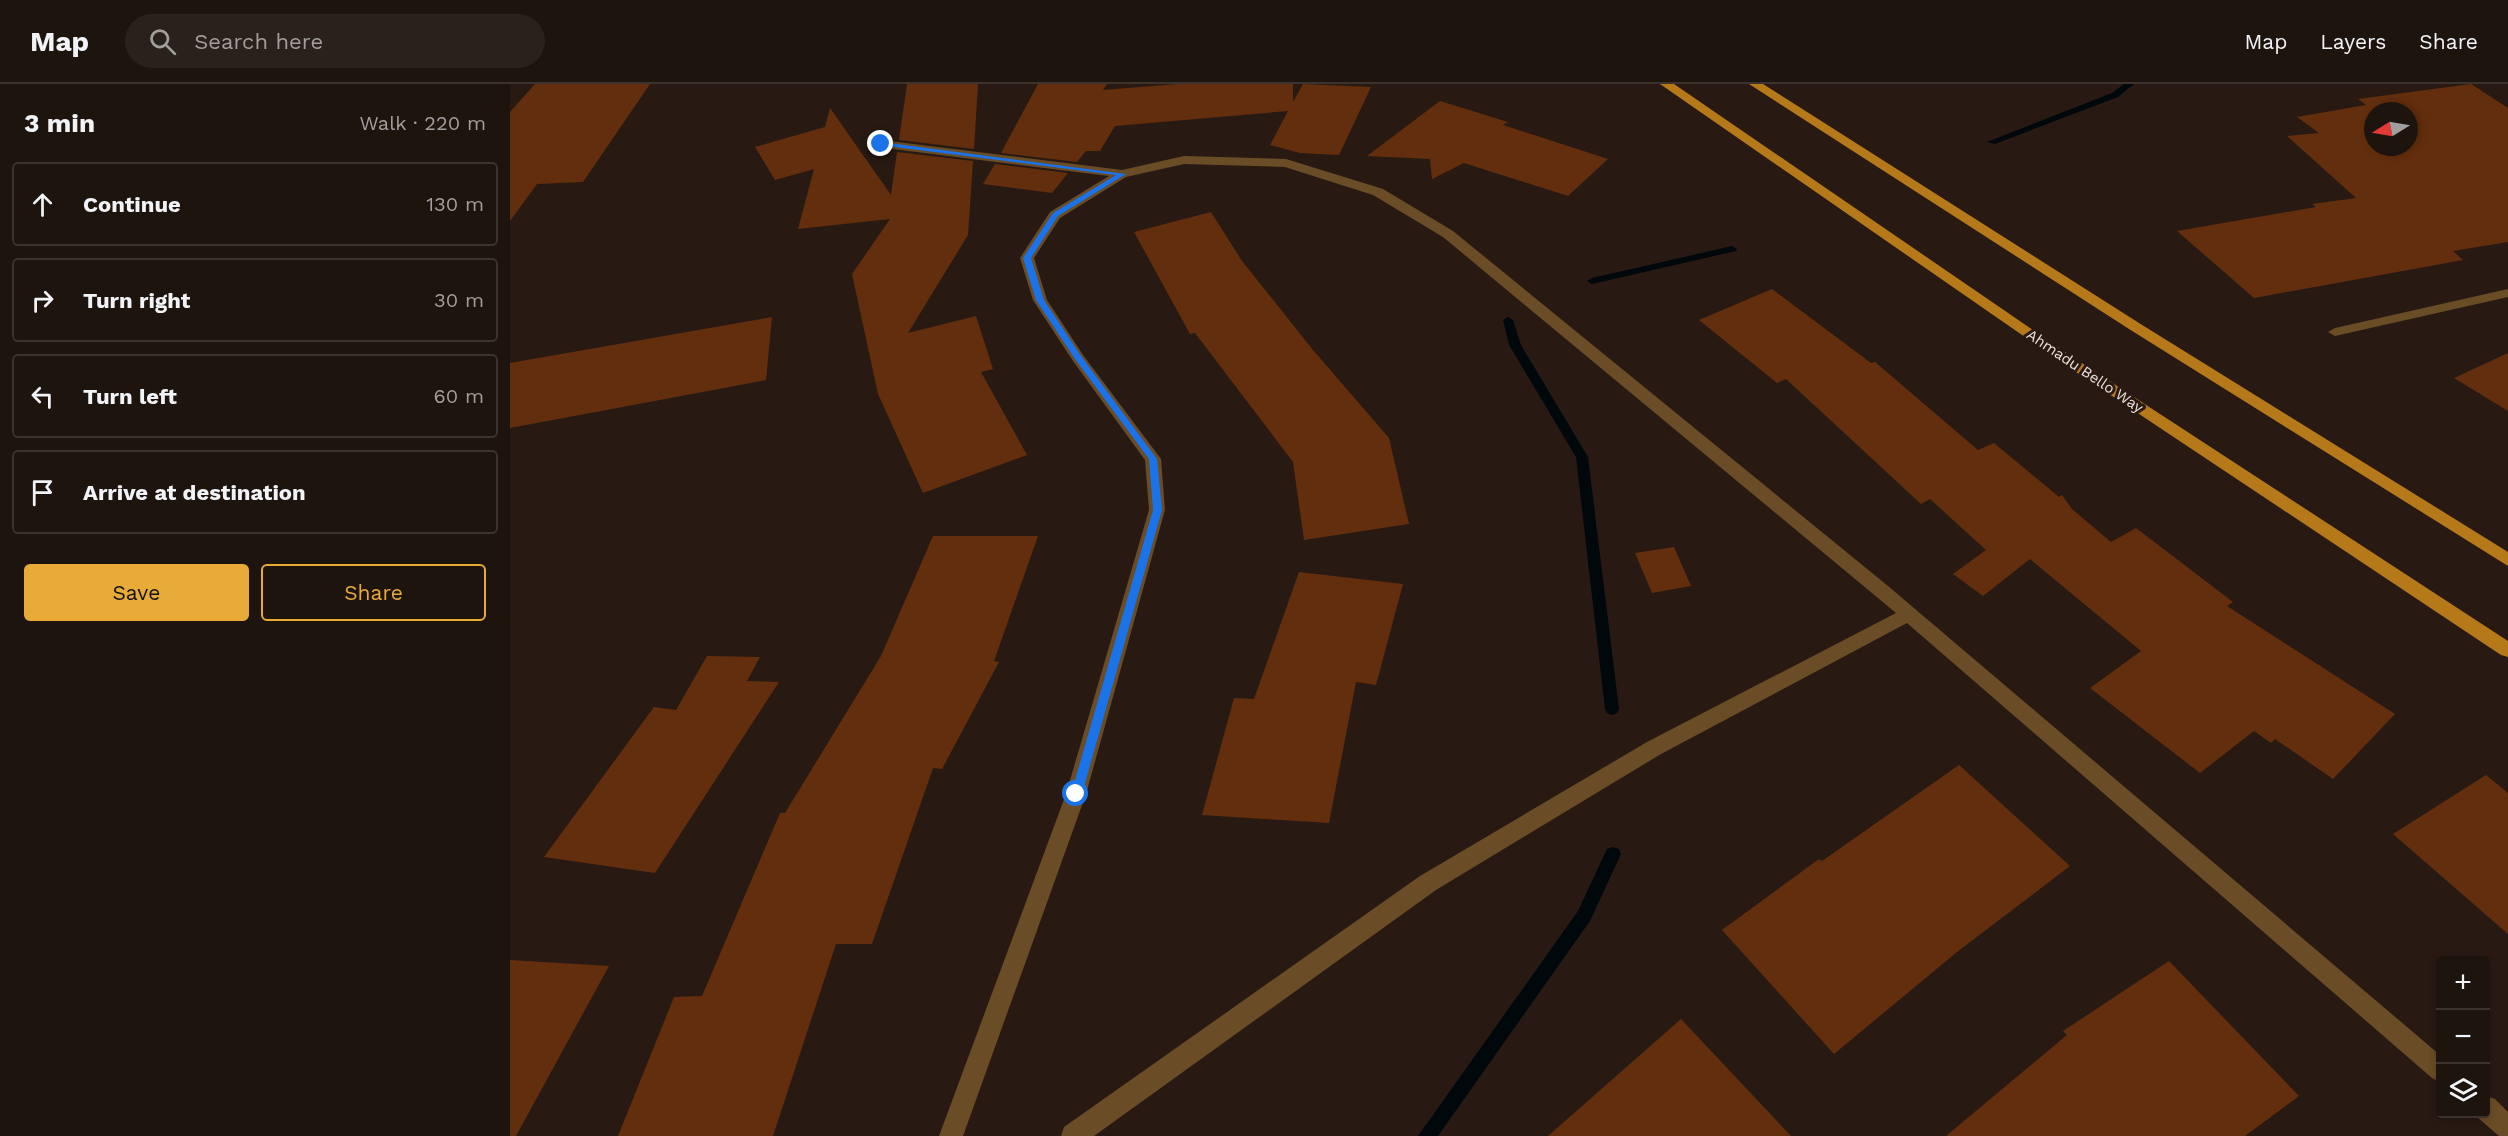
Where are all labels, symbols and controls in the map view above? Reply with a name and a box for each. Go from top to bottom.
search box [125,14,545,68]
text: Map [30,25,89,58]
icon: search [146,25,179,58]
text: Search here [194,29,323,54]
text: Map [2244,29,2287,54]
text: Layers [2320,29,2386,54]
text: Share [2419,29,2478,54]
north arrow [2364,102,2418,156]
text: 3 min [24,108,95,138]
text: Walk · 220 m [359,111,486,135]
route end [867,130,893,156]
icon: ahead [26,188,59,221]
text: Continue [83,192,181,217]
text: 130 m [426,192,484,216]
icon: right [26,284,59,317]
text: Turn right [83,288,190,313]
text: 30 m [434,288,484,312]
street label: Ahmadu Bello Way [2023,325,2147,417]
icon: left [26,380,59,413]
text: Turn left [83,384,177,409]
text: 60 m [434,384,484,408]
icon: arrive [26,476,59,509]
text: Arrive at destination [83,480,306,505]
button: Save [24,564,249,621]
button: Share [261,564,486,621]
route start [1062,780,1088,806]
map controls [2436,956,2490,1118]
button: + [2436,956,2490,1010]
button: − [2436,1010,2490,1064]
button: layers [2436,1064,2490,1118]

